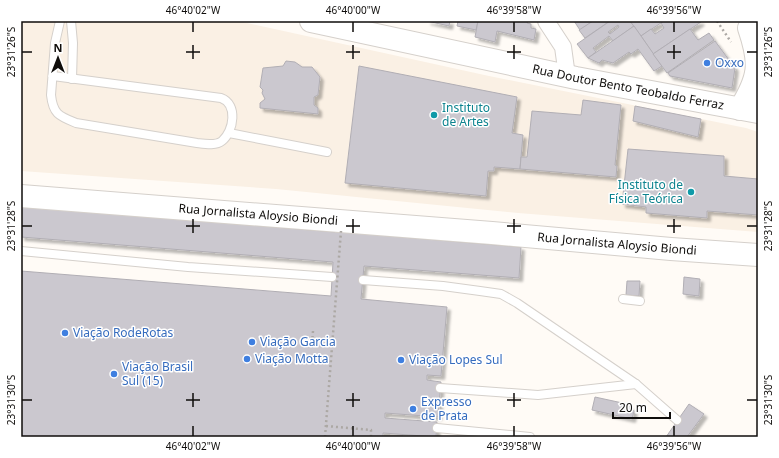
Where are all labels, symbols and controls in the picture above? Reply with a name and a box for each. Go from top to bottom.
text: 46°40'02"W [166,3,221,17]
text: 46°40'00"W [326,3,381,17]
text: 46°39'58"W [487,3,542,17]
text: 46°39'56"W [647,3,702,17]
text: 23°31'26"S [4,26,18,77]
text: 23°31'26"S [761,26,775,77]
north arrow [38,38,78,78]
text: N [54,40,62,55]
place label: Oxxo [715,54,744,71]
marker: Oxxo [702,58,712,68]
street label: Rua Doutor Bento Teobaldo Ferraz [531,60,726,114]
place label: Instituto de Artes [442,99,490,130]
marker: Instituto de Artes [429,110,439,120]
place label: Instituto de Física Teórica [609,176,683,207]
marker: Instituto de Física Teórica [686,187,696,197]
street label: Rua Jornalista Aloysio Biondi [178,199,339,229]
text: 23°31'28"S [4,200,18,251]
text: 23°31'28"S [761,200,775,251]
street label: Rua Jornalista Aloysio Biondi [537,228,697,259]
place label: Viação RodeRotas [73,324,174,341]
marker: Viação RodeRotas [60,328,70,338]
place label: Viação Garcia [260,333,336,350]
marker: Viação Garcia [247,337,257,347]
place label: Viação Motta [255,350,328,367]
place label: Viação Lopes Sul [409,351,503,368]
marker: Viação Motta [242,354,252,364]
marker: Viação Lopes Sul [396,355,406,365]
place label: Viação Brasil Sul (15) [122,358,193,389]
marker: Viação Brasil Sul (15) [109,369,119,379]
text: 23°31'30"S [4,374,18,425]
text: 23°31'30"S [761,374,775,425]
place label: Expresso de Prata [421,393,472,424]
scale bar [613,394,670,420]
text: 20 m [619,399,647,416]
marker: Expresso de Prata [408,404,418,414]
text: 46°40'02"W [166,439,221,453]
text: 46°40'00"W [326,439,381,453]
text: 46°39'58"W [487,439,542,453]
text: 46°39'56"W [647,439,702,453]

